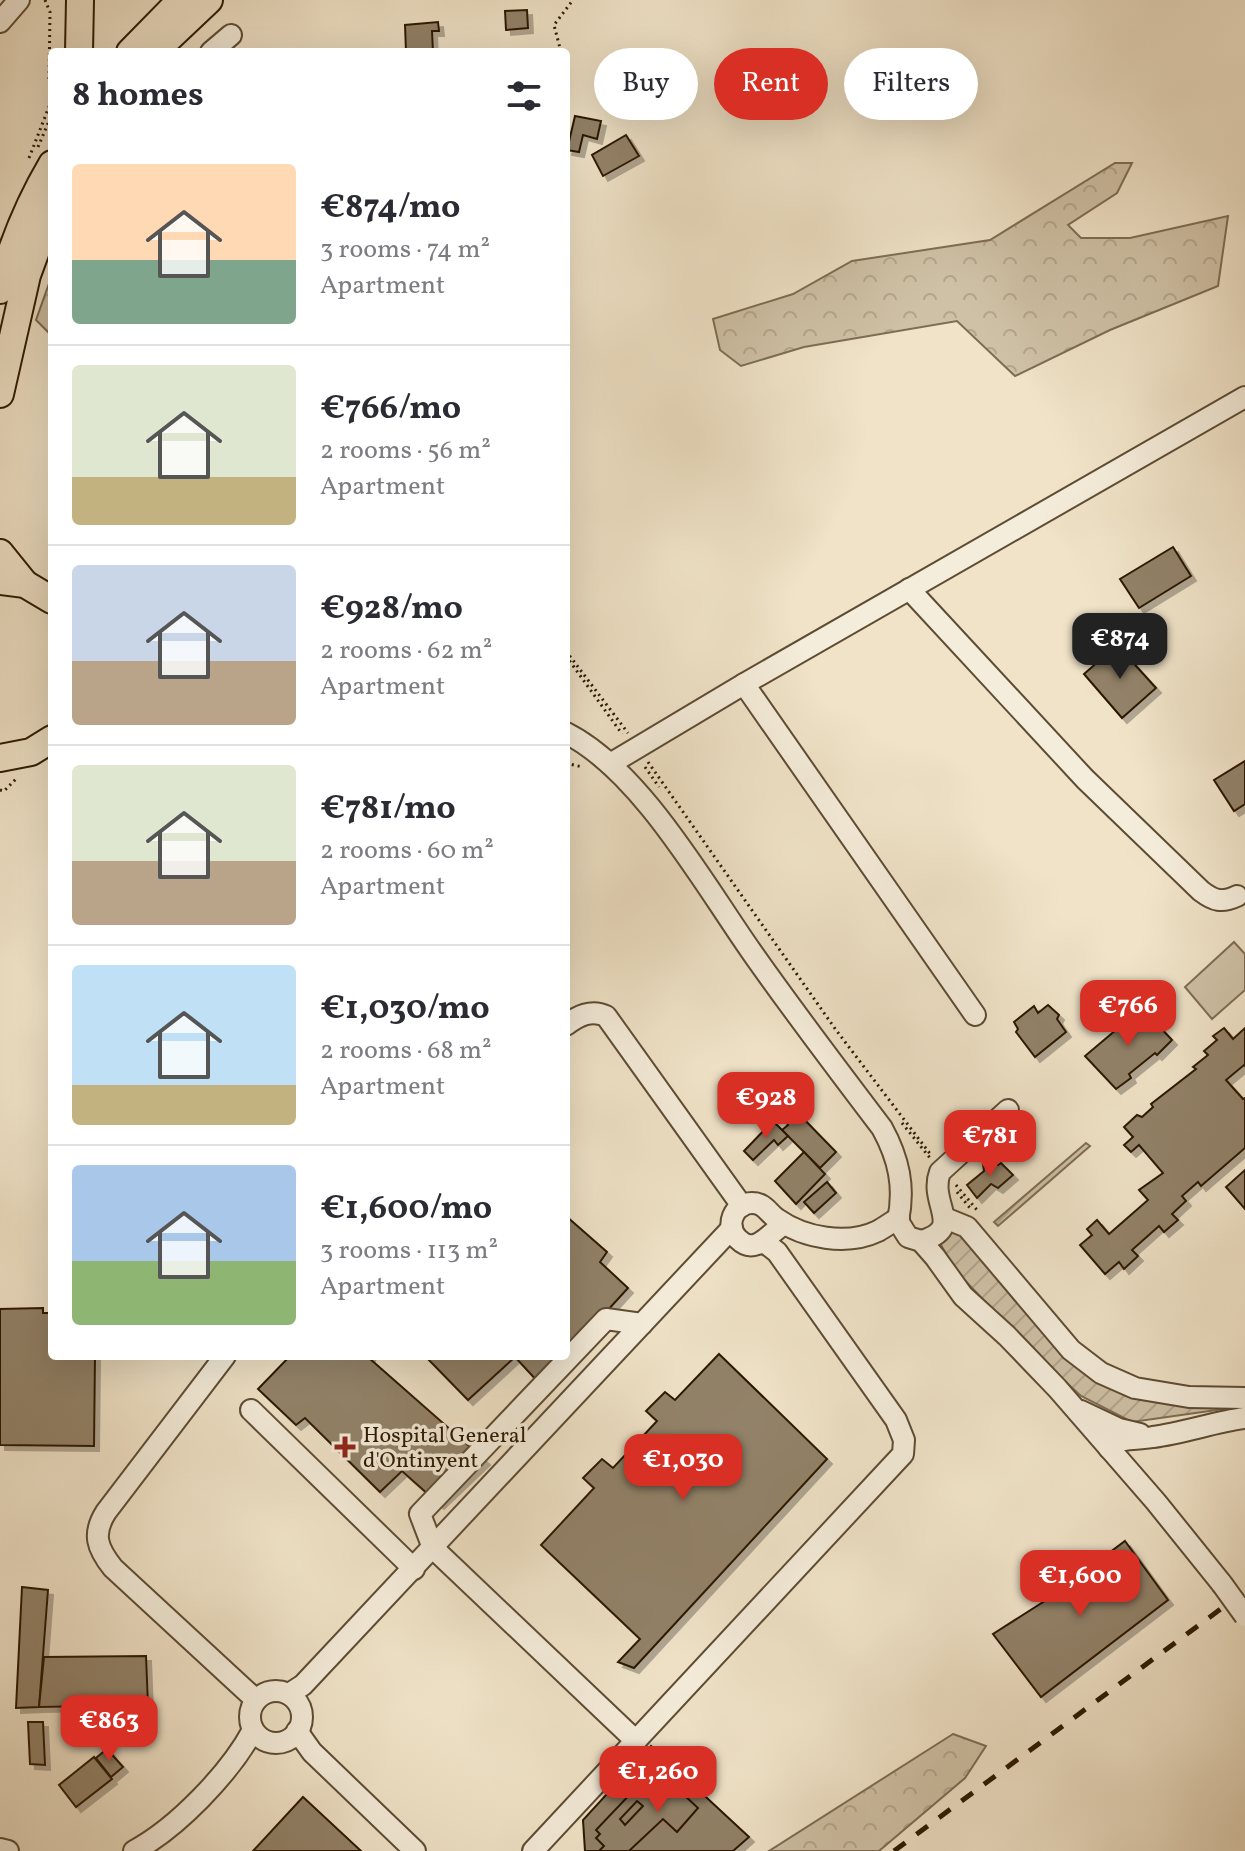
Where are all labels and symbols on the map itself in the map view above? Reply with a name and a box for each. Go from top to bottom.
pin: €874 [1073,613,1167,681]
pin: €766 [1081,980,1175,1048]
pin: €928 [719,1072,813,1140]
pin: €781 [943,1110,1037,1178]
place label: Hospital General d'Ontinyent [363,1421,526,1477]
pin: €1,030 [618,1434,748,1502]
marker: Hospital General d'Ontinyent [334,1436,356,1458]
pin: €1,600 [1015,1550,1145,1618]
pin: €863 [62,1695,156,1763]
pin: €1,260 [593,1746,723,1814]

